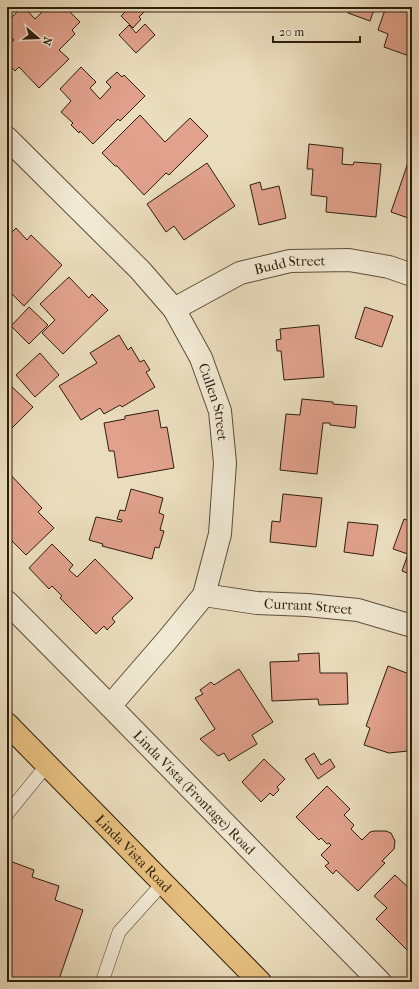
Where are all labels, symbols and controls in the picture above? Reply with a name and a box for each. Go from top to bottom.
north arrow [18,18,58,58]
scale bar [273,18,360,44]
text: 20 m [279,25,304,39]
text: N [39,35,54,48]
street label: Budd Street [252,252,326,278]
street label: Cullen Street [195,361,231,441]
street label: Currant Street [264,595,353,618]
street label: Linda Vista (Frontage) Road [130,727,259,858]
street label: Linda Vista Road [92,811,176,896]

